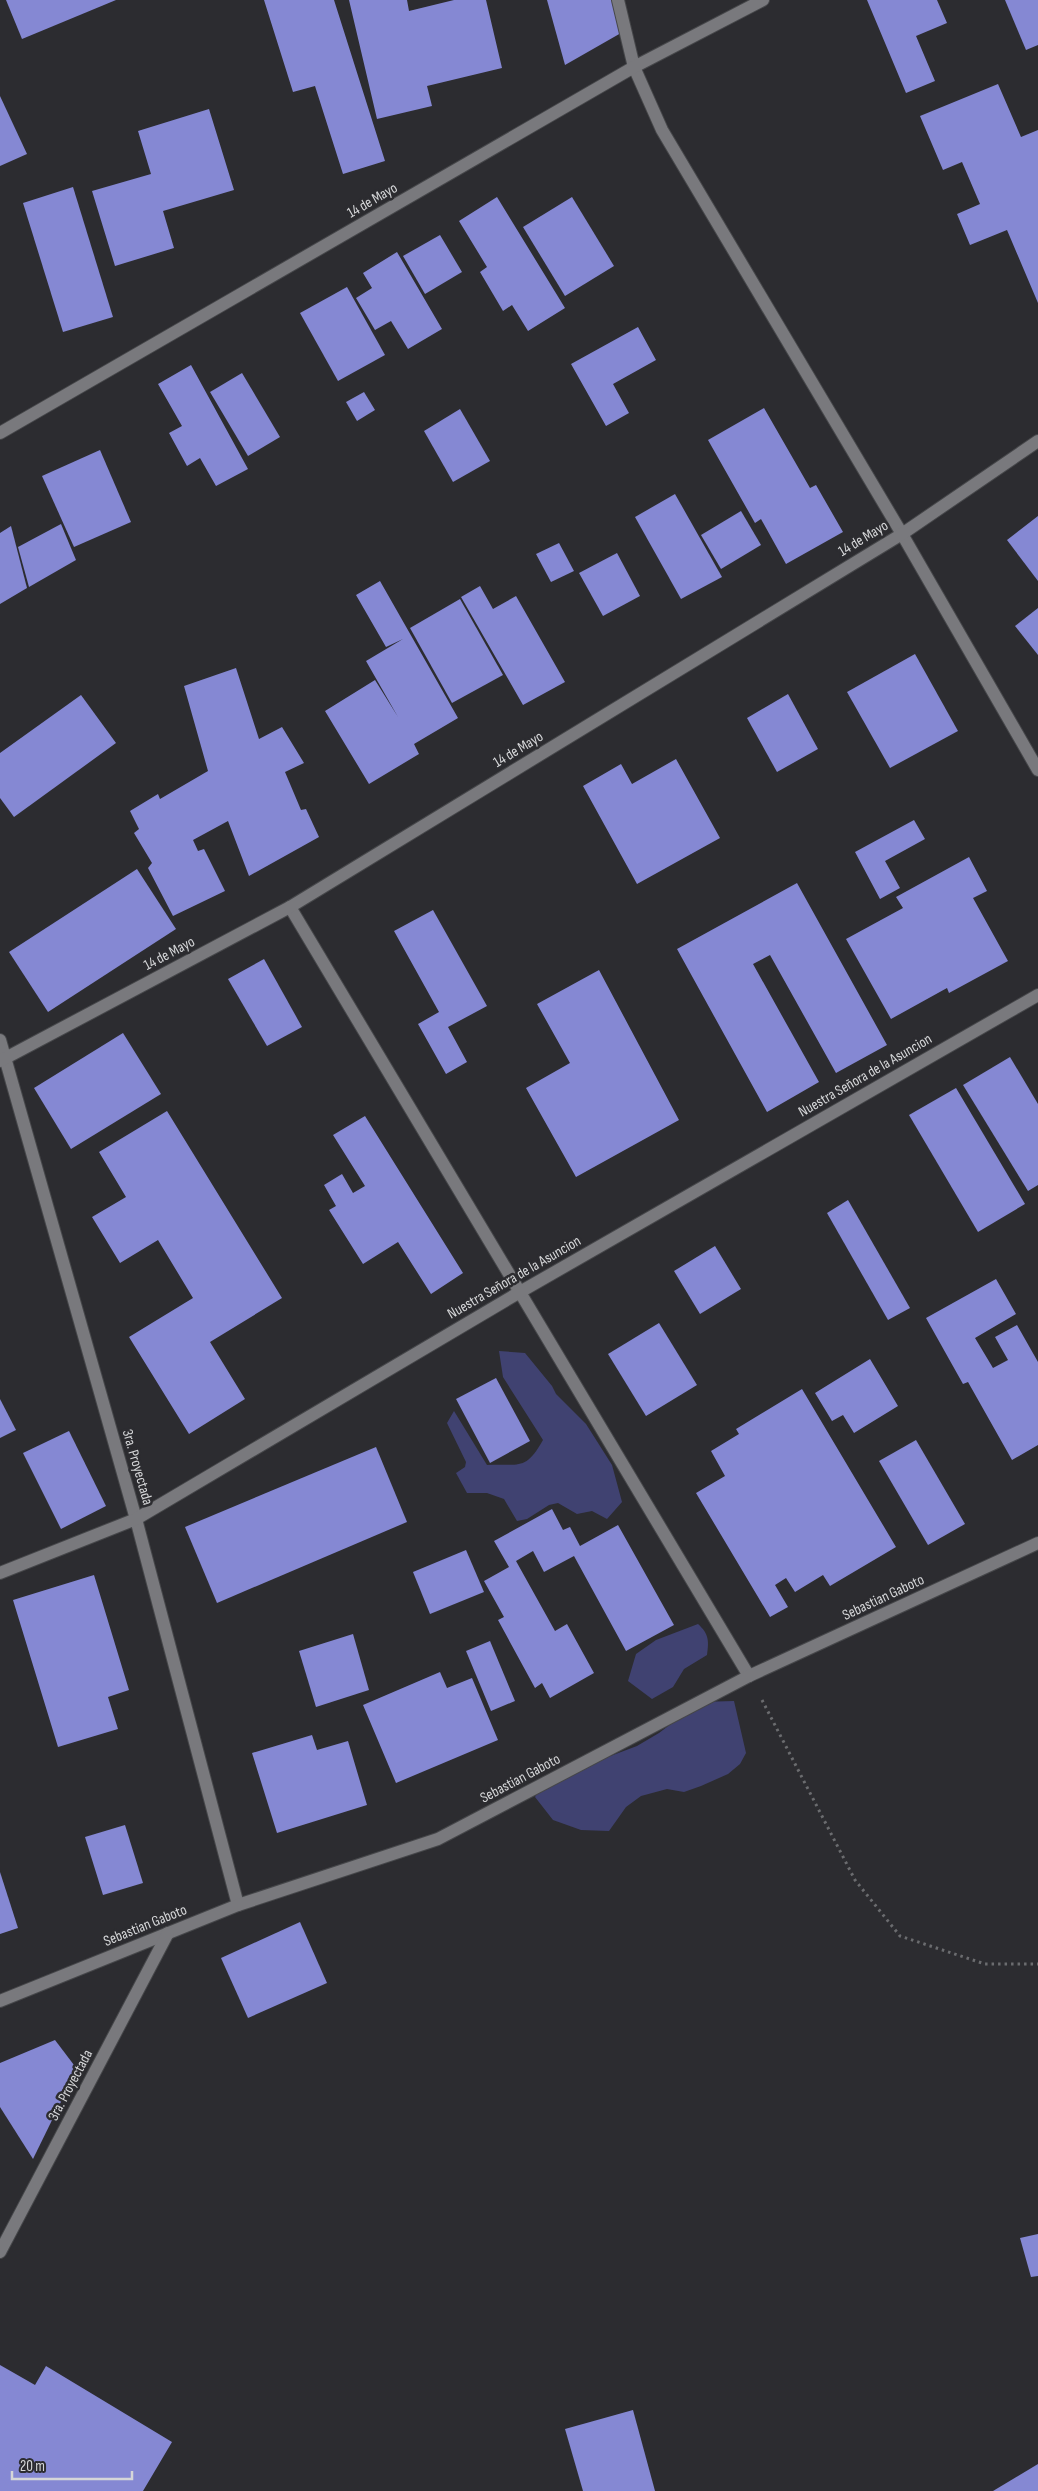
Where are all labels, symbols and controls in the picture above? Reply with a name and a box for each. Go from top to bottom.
street label: 14 de Mayo [344,178,401,222]
street label: 14 de Mayo [835,516,892,561]
street label: 14 de Mayo [490,727,547,772]
street label: 14 de Mayo [140,932,198,975]
street label: Nuestra Señora de la Asuncion [795,1029,935,1121]
street label: Nuestra Señora de la Asuncion [444,1231,584,1323]
street label: 3ra. Proyectada [118,1427,157,1507]
street label: Sebastian Gaboto [839,1570,927,1625]
street label: Sebastian Gaboto [477,1749,564,1808]
street label: Sebastian Gaboto [101,1900,190,1951]
street label: 3ra. Proyectada [44,2046,97,2124]
scale bar [12,2448,132,2480]
text: 20 m [20,2457,45,2476]

